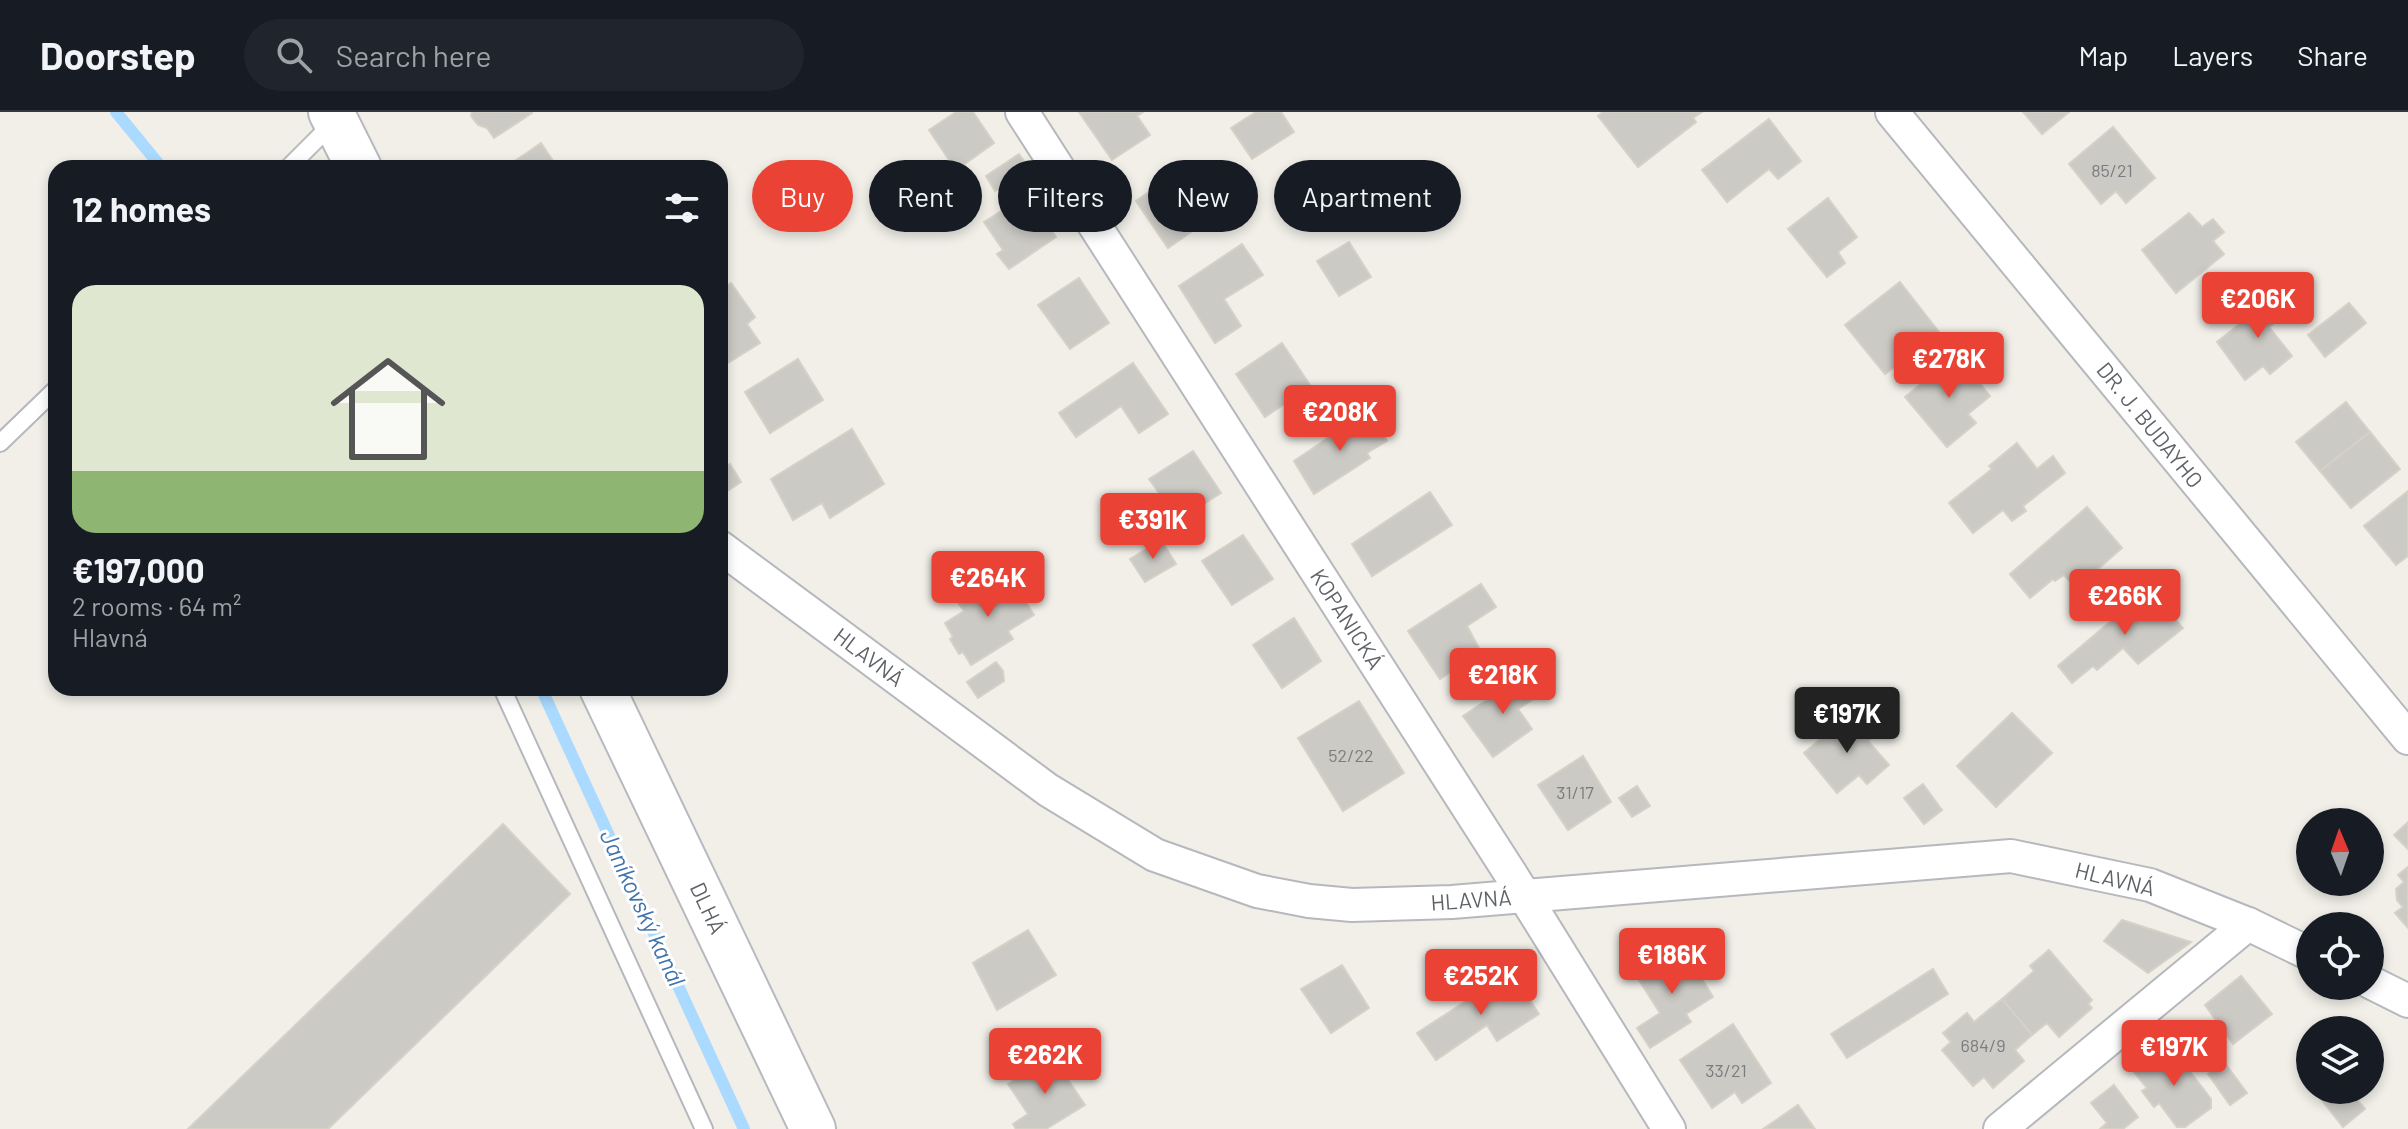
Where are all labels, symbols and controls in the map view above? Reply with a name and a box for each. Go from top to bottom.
search box [244,19,804,91]
text: Doorstep [40,32,196,78]
icon: search [272,33,316,77]
text: Search here [336,37,492,73]
text: Map [2078,38,2128,72]
text: Layers [2172,38,2253,72]
text: Share [2297,38,2368,72]
house number: 85/21 [2091,159,2133,181]
chip: Buy [752,160,853,232]
chip: Rent [869,160,982,232]
chip: Filters [998,160,1132,232]
chip: New [1148,160,1258,232]
chip: Apartment [1274,160,1461,232]
icon: filters [660,186,704,230]
text: 12 homes [72,188,211,229]
pin: €206K [2202,272,2314,340]
text: €206K [2220,282,2296,313]
pin: €278K [1893,332,2005,400]
icon: home [316,337,460,481]
text: €278K [1912,342,1986,373]
street label: DR. J. BUDAYHO [2092,356,2209,492]
pin: €208K [1284,385,1396,453]
text: €208K [1302,395,1378,426]
pin: €391K [1097,493,1209,561]
text: €391K [1118,503,1188,534]
text: €197,000 [72,549,205,590]
pin: €264K [932,551,1044,619]
text: €264K [949,561,1027,592]
street label: KOPANICKÁ [1306,564,1390,673]
pin: €266K [2069,569,2181,637]
text: €266K [2087,579,2163,610]
text: 2 rooms · 64 m² [72,590,242,621]
text: Hlavná [72,621,148,652]
street label: HLAVNÁ [829,621,910,691]
pin: €218K [1447,648,1559,716]
text: €218K [1468,658,1538,689]
pin: €197K [1791,687,1903,755]
text: €197K [1813,697,1881,728]
house number: 52/22 [1328,744,1374,766]
house number: 31/17 [1556,781,1594,803]
north arrow [2296,808,2384,896]
map controls [2296,808,2384,1104]
water label: Janíkovský kanál [594,824,693,991]
street label: HLAVNÁ [2073,856,2158,900]
street label: DLHÁ [686,878,732,938]
street label: HLAVNÁ [1430,883,1512,915]
button: locate [2296,912,2384,1000]
pin: €186K [1616,928,1728,996]
text: €186K [1637,938,1707,969]
pin: €252K [1425,949,1537,1017]
text: €252K [1443,959,1519,990]
button: layers [2296,1016,2384,1104]
pin: €197K [2118,1020,2230,1088]
pin: €262K [989,1028,1101,1096]
text: €197K [2140,1030,2208,1061]
house number: 684/9 [1960,1034,2006,1056]
text: €262K [1007,1038,1083,1069]
house number: 33/21 [1705,1059,1747,1081]

